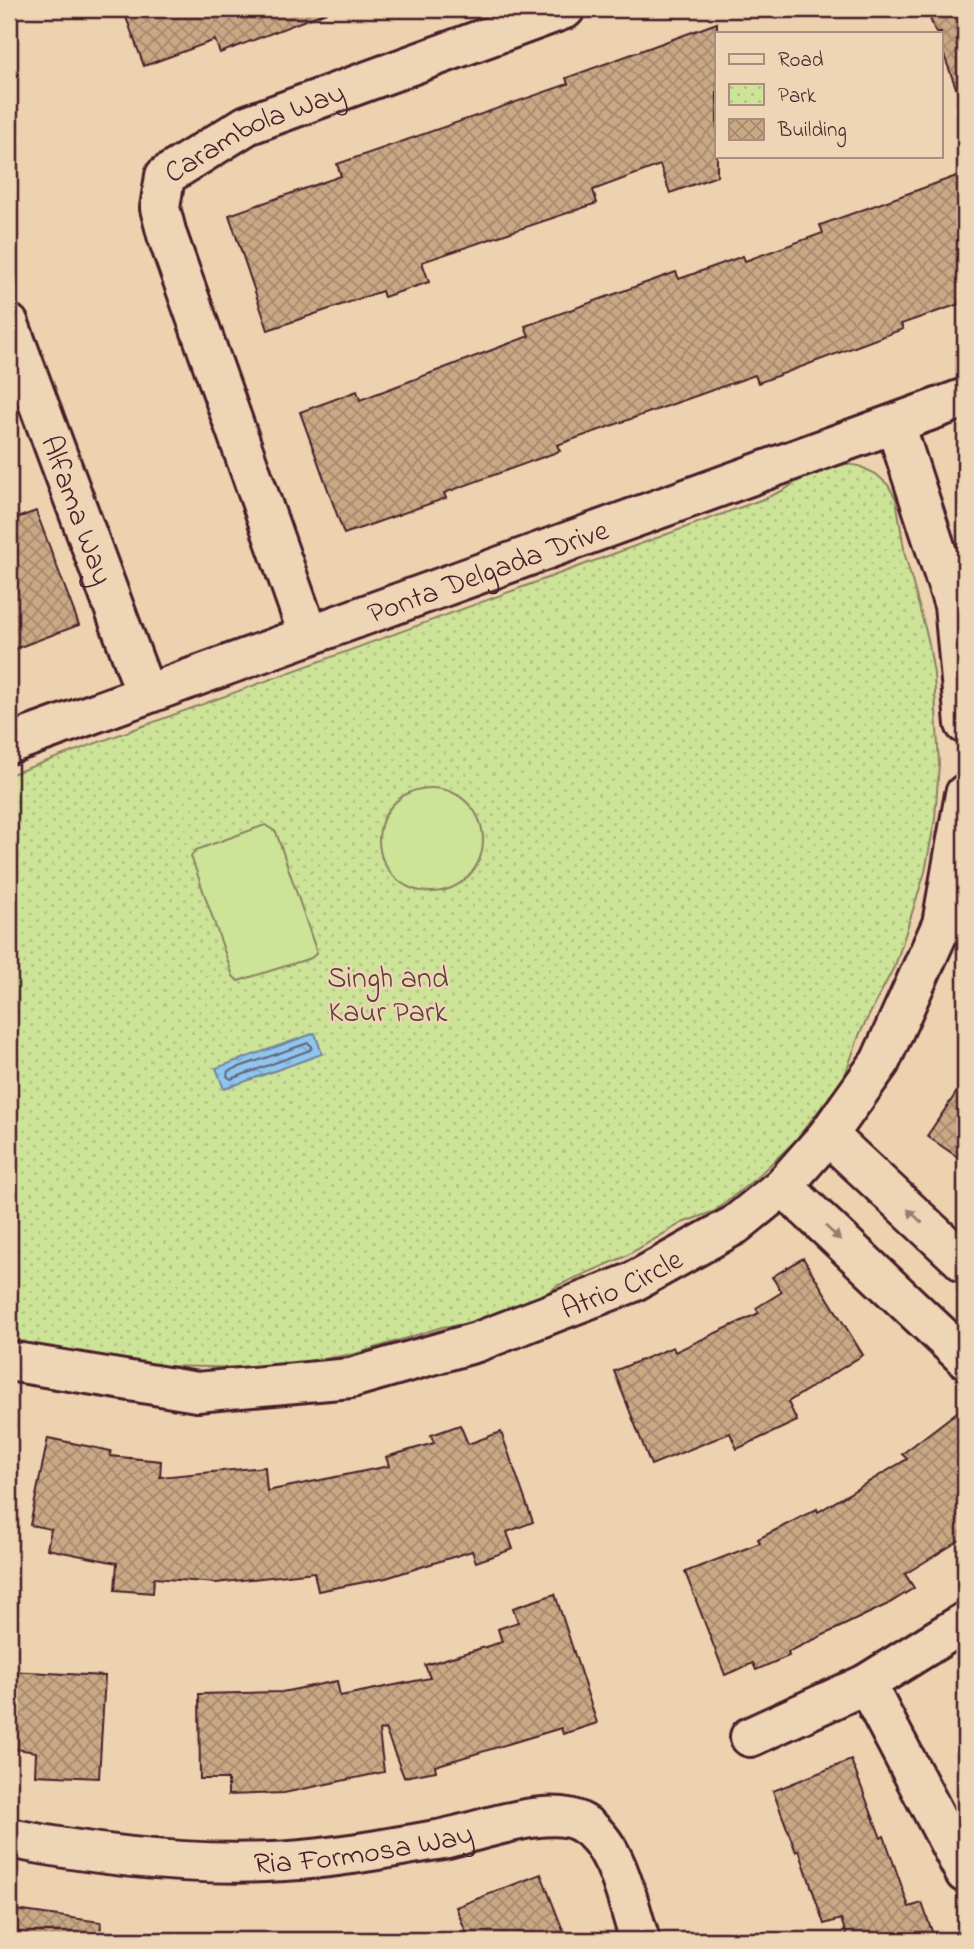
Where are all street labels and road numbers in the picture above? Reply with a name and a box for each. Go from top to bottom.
street label: Carambola Way [157,72,352,196]
street label: Alfama Way [27,430,123,592]
street label: Ponta Delgada Drive [362,510,616,637]
street label: Atrio Circle [555,1239,692,1333]
street label: Ria Formosa Way [253,1813,479,1888]

